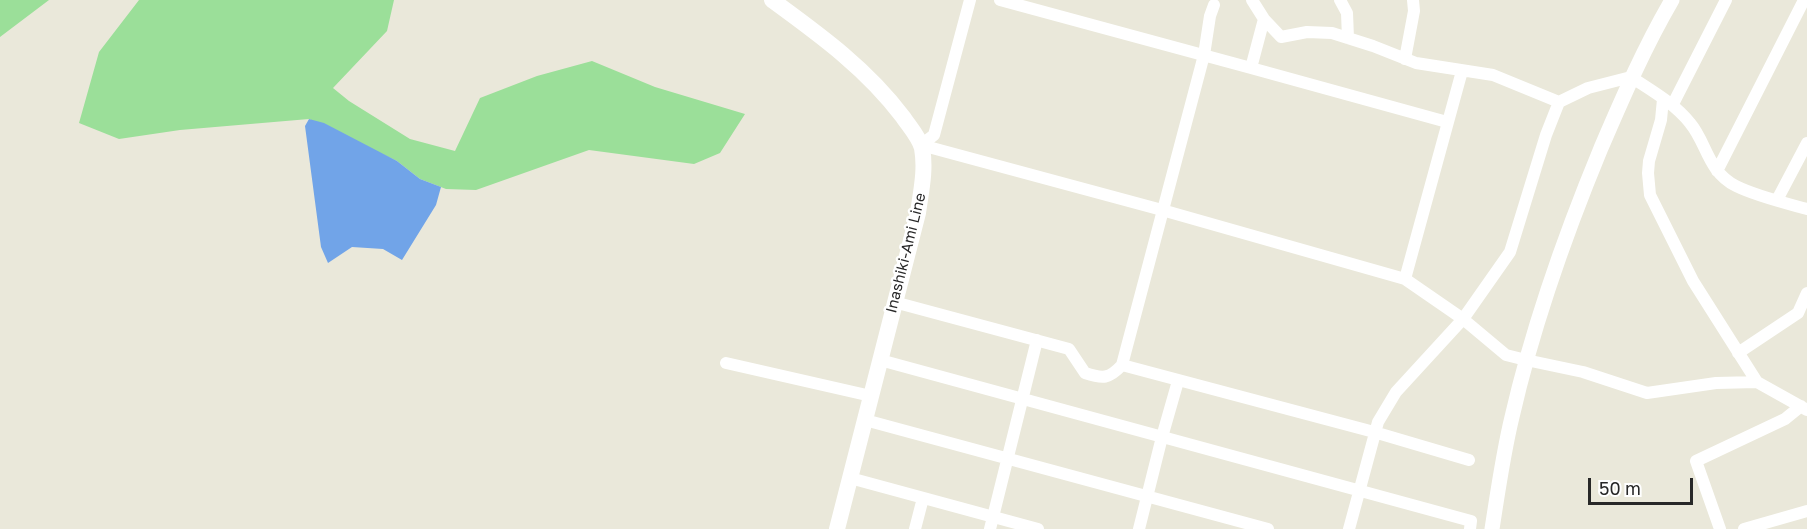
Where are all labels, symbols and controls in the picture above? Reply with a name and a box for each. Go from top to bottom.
street label: Inashiki-Ami Line [882,191,930,315]
scale bar [1591,466,1696,504]
text: 50 m [1599,477,1641,499]

